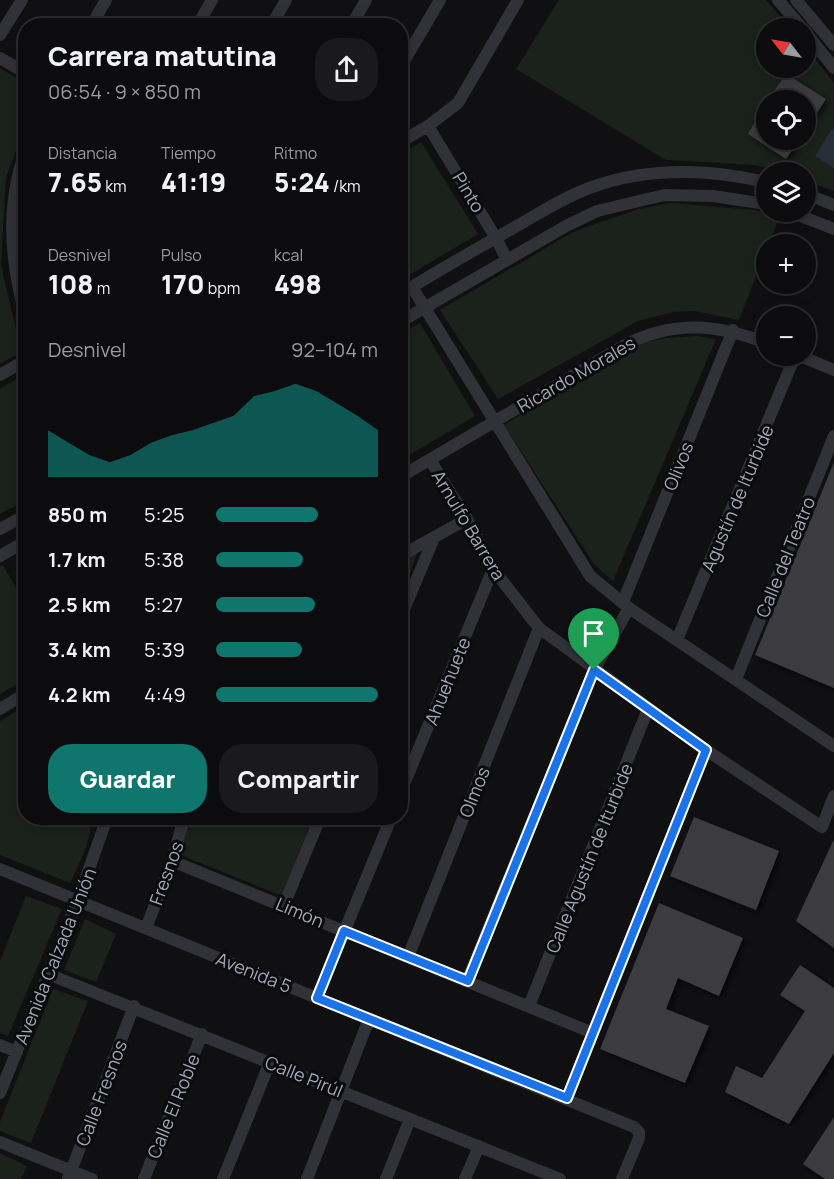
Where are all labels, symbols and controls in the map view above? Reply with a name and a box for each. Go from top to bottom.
north arrow [756,18,816,78]
map controls [756,18,816,366]
text: Carrera matutina [48,37,277,74]
button: share [315,38,378,101]
text: 06:54 · 9 × 850 m [48,78,201,105]
button: locate [756,90,816,150]
text: Distancia [48,142,117,164]
text: Tiempo [161,142,216,164]
text: Ritmo [274,142,317,164]
button: layers [756,162,816,222]
text: 7.65 [48,164,102,200]
text: 41:19 [161,164,226,200]
text: 5:24 [274,164,330,200]
street label: Pinto [448,167,490,217]
text: km [102,175,127,197]
text: /km [330,175,361,197]
button: + [756,234,816,294]
text: Desnivel [48,244,111,266]
text: Pulso [161,244,202,266]
text: kcal [274,244,303,266]
text: 108 [48,266,94,302]
text: 170 [161,266,204,302]
text: 498 [274,266,322,302]
text: m [94,277,110,299]
text: bpm [204,277,240,299]
button: − [756,306,816,366]
street label: Ricardo Morales [513,330,639,418]
text: Desnivel [48,336,126,363]
text: 92–104 m [291,336,378,363]
street label: Agustín de Iturbide [695,421,779,575]
street label: Olivos [657,438,699,494]
street label: Arnulfo Barrera [427,466,511,584]
street label: Calle del Teatro [750,493,820,621]
text: 850 m [48,501,107,528]
text: 5:25 [144,501,184,528]
text: 1.7 km [48,546,105,573]
text: 5:38 [144,546,184,573]
text: 2.5 km [48,591,110,618]
text: 5:27 [144,591,183,618]
pin [568,608,619,670]
icon: arrive [577,617,610,650]
street label: Ahuehuete [419,634,475,728]
text: 3.4 km [48,636,111,663]
text: 5:39 [144,636,185,663]
text: 4.2 km [48,681,111,708]
text: 4:49 [144,681,186,708]
button: Guardar [48,744,207,813]
button: Compartir [219,744,378,813]
street label: Calle Agustín de Iturbide [540,760,638,956]
street label: Olmos [453,763,495,821]
street label: Fresnos [143,838,189,908]
street label: Avenida Calzada Unión [9,864,101,1048]
street label: Limón [272,891,328,933]
street label: Avenida 5 [213,946,295,998]
street label: Calle Fresnos [70,1037,132,1149]
street label: Calle El Roble [141,1050,205,1162]
street label: Calle Pirúl [262,1050,346,1102]

